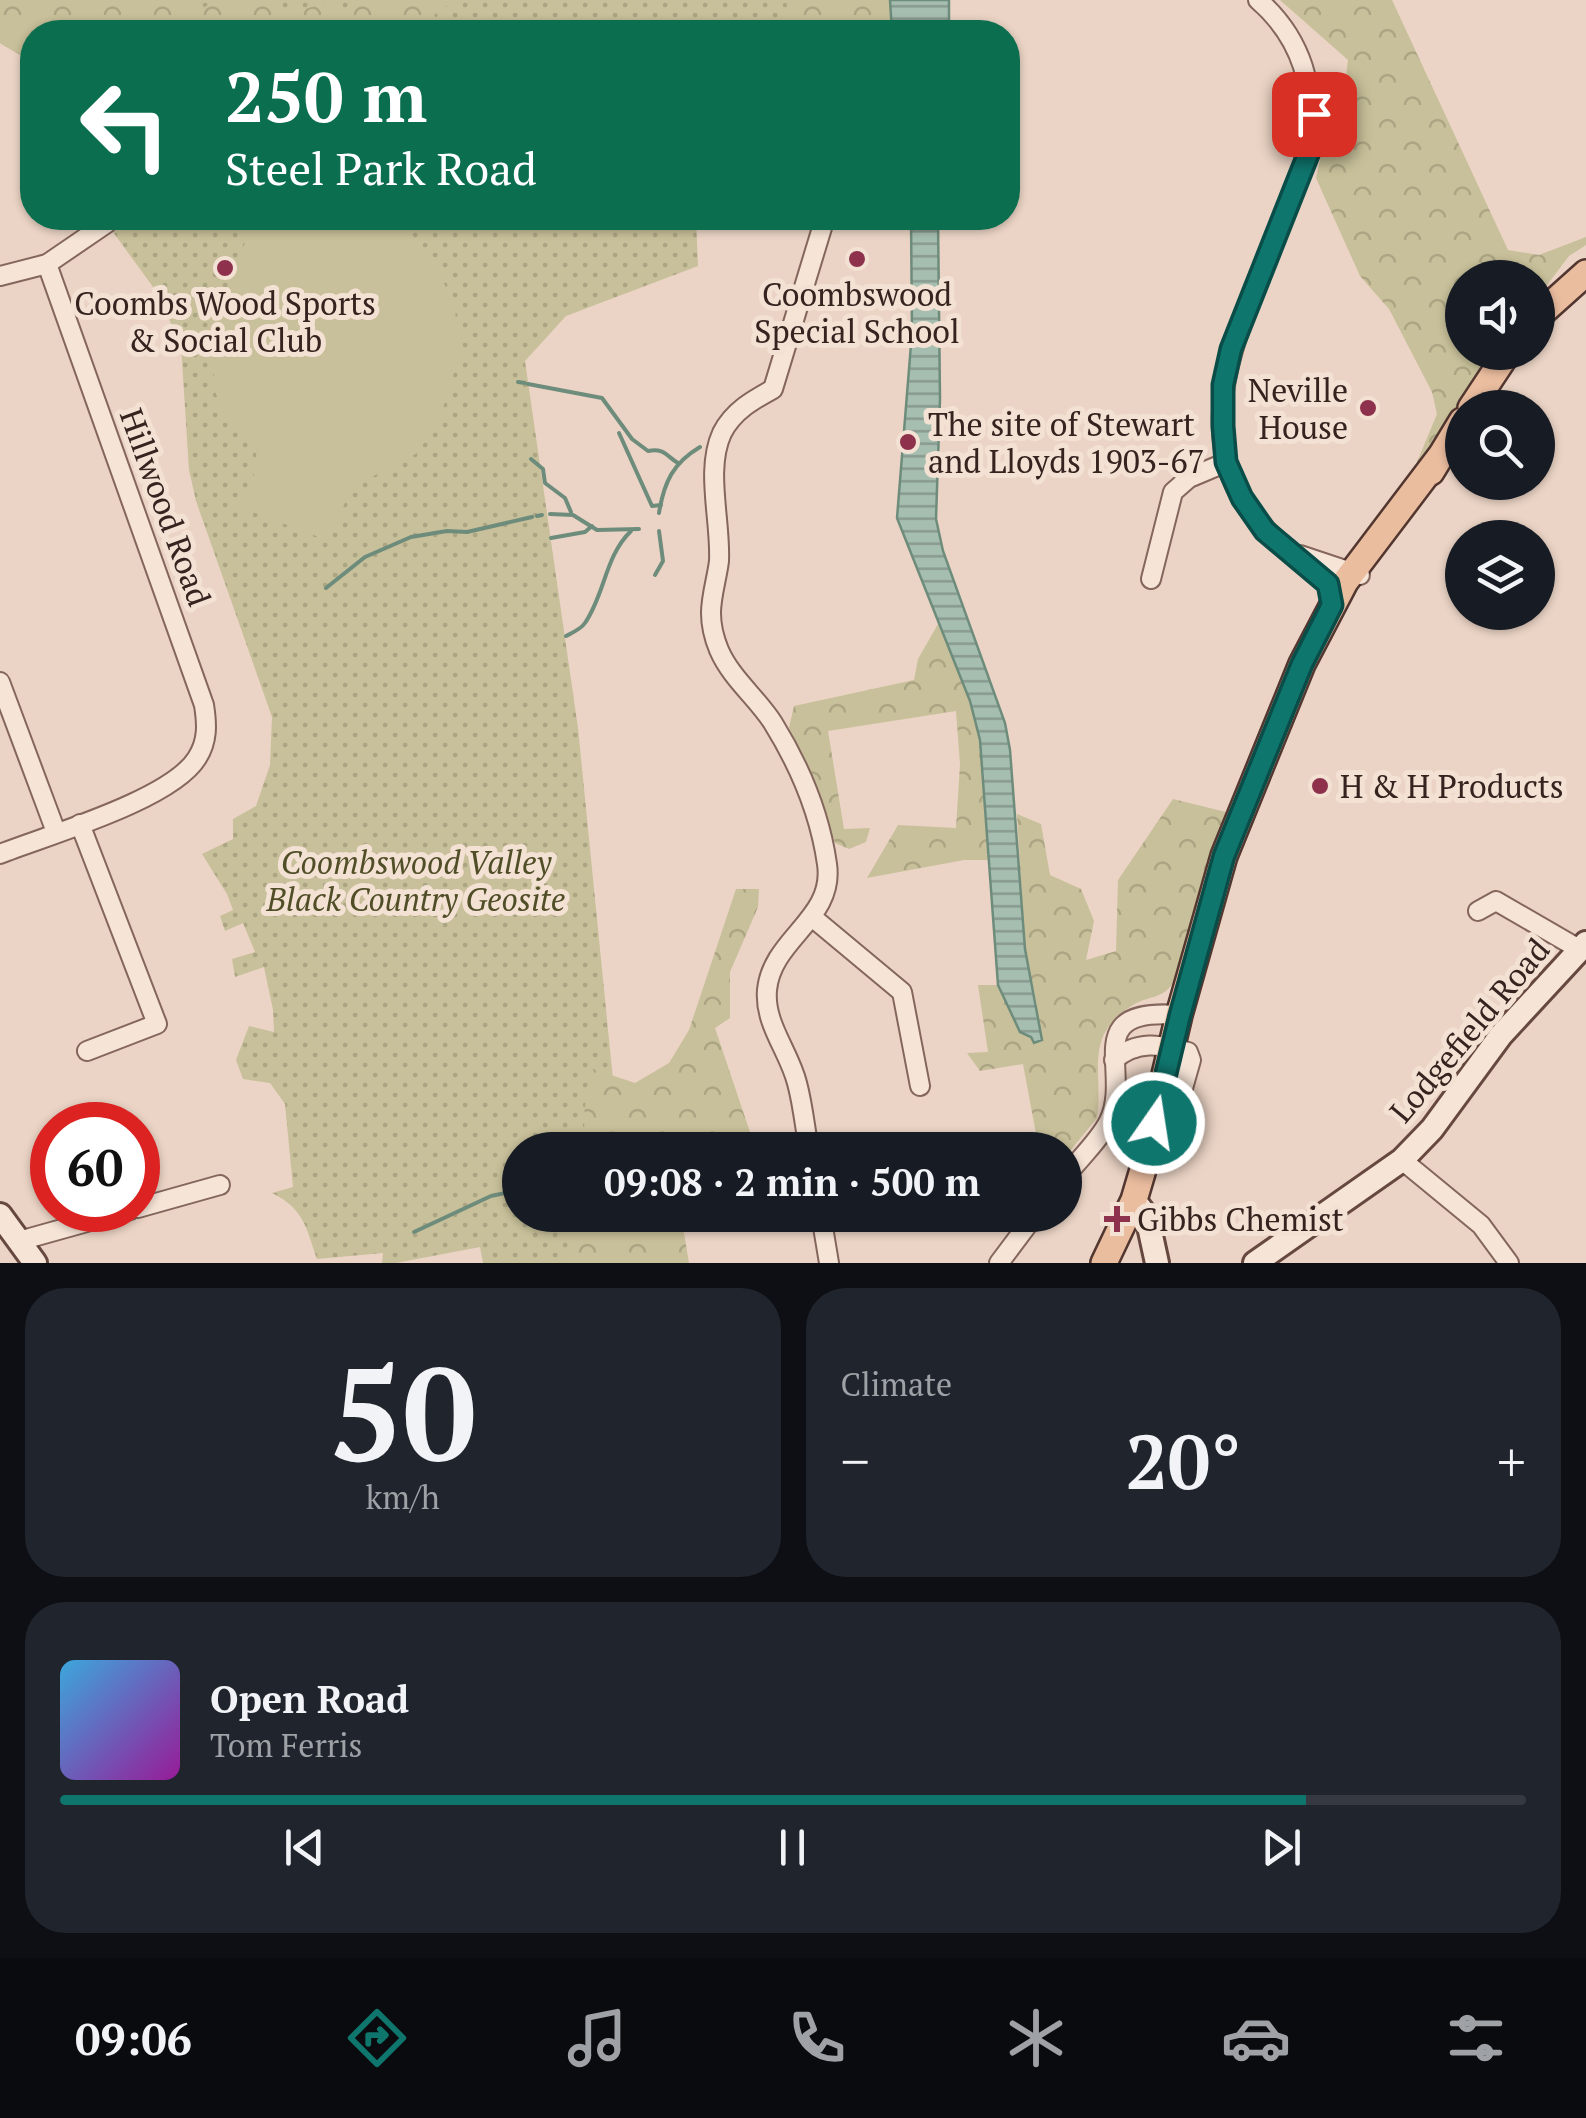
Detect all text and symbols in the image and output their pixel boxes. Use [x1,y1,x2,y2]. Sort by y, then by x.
text: 250 m [225,49,427,142]
icon: left [60,60,190,190]
pin [1272,72,1357,157]
icon: arrive [1287,87,1342,142]
text: Steel Park Road [225,138,537,198]
marker: Coombswood Special School [846,248,868,270]
marker: Coombs Wood Sports & Social Club [214,257,236,279]
map controls [1445,260,1555,630]
button: sound [1445,260,1555,370]
place label: Coombswood Special School [754,273,960,352]
place label: Coombs Wood Sports & Social Club [74,282,376,361]
place label: Neville House [1248,369,1348,448]
button: search [1445,390,1555,500]
marker: Neville House [1357,397,1379,419]
street label: Hillwood Road [111,402,221,612]
place label: The site of Stewart and Lloyds 1903-67 [928,403,1205,482]
marker: The site of Stewart and Lloyds 1903-67 [897,431,919,453]
button: layers [1445,520,1555,630]
place label: H & H Products [1340,765,1564,807]
marker: H & H Products [1309,775,1331,797]
park label: Coombswood Valley Black Country Geosite [266,841,565,920]
street label: Lodgefield Road [1380,929,1558,1131]
position arrow [1102,1071,1206,1175]
speed limit sign: 60 [30,1102,160,1232]
text: 09:08 · 2 min · 500 m [604,1157,980,1207]
place label: Gibbs Chemist [1137,1198,1344,1240]
marker: Gibbs Chemist [1106,1208,1128,1230]
text: 50 [329,1325,476,1497]
text: Climate [841,1363,952,1405]
text: 20° [1125,1411,1241,1510]
text: − [841,1424,870,1497]
text: + [1497,1424,1526,1497]
text: km/h [366,1476,440,1518]
text: Open Road [210,1674,409,1724]
text: Tom Ferris [210,1724,362,1766]
icon: previous [277,1820,332,1875]
icon: pause [765,1820,820,1875]
icon: next [1254,1820,1309,1875]
icon: directions [342,2003,412,2073]
icon: music [562,2003,632,2073]
icon: phone [782,2003,852,2073]
icon: climate [1001,2003,1071,2073]
icon: car [1221,2003,1291,2073]
icon: filters [1441,2003,1511,2073]
text: 09:06 [75,2008,192,2068]

